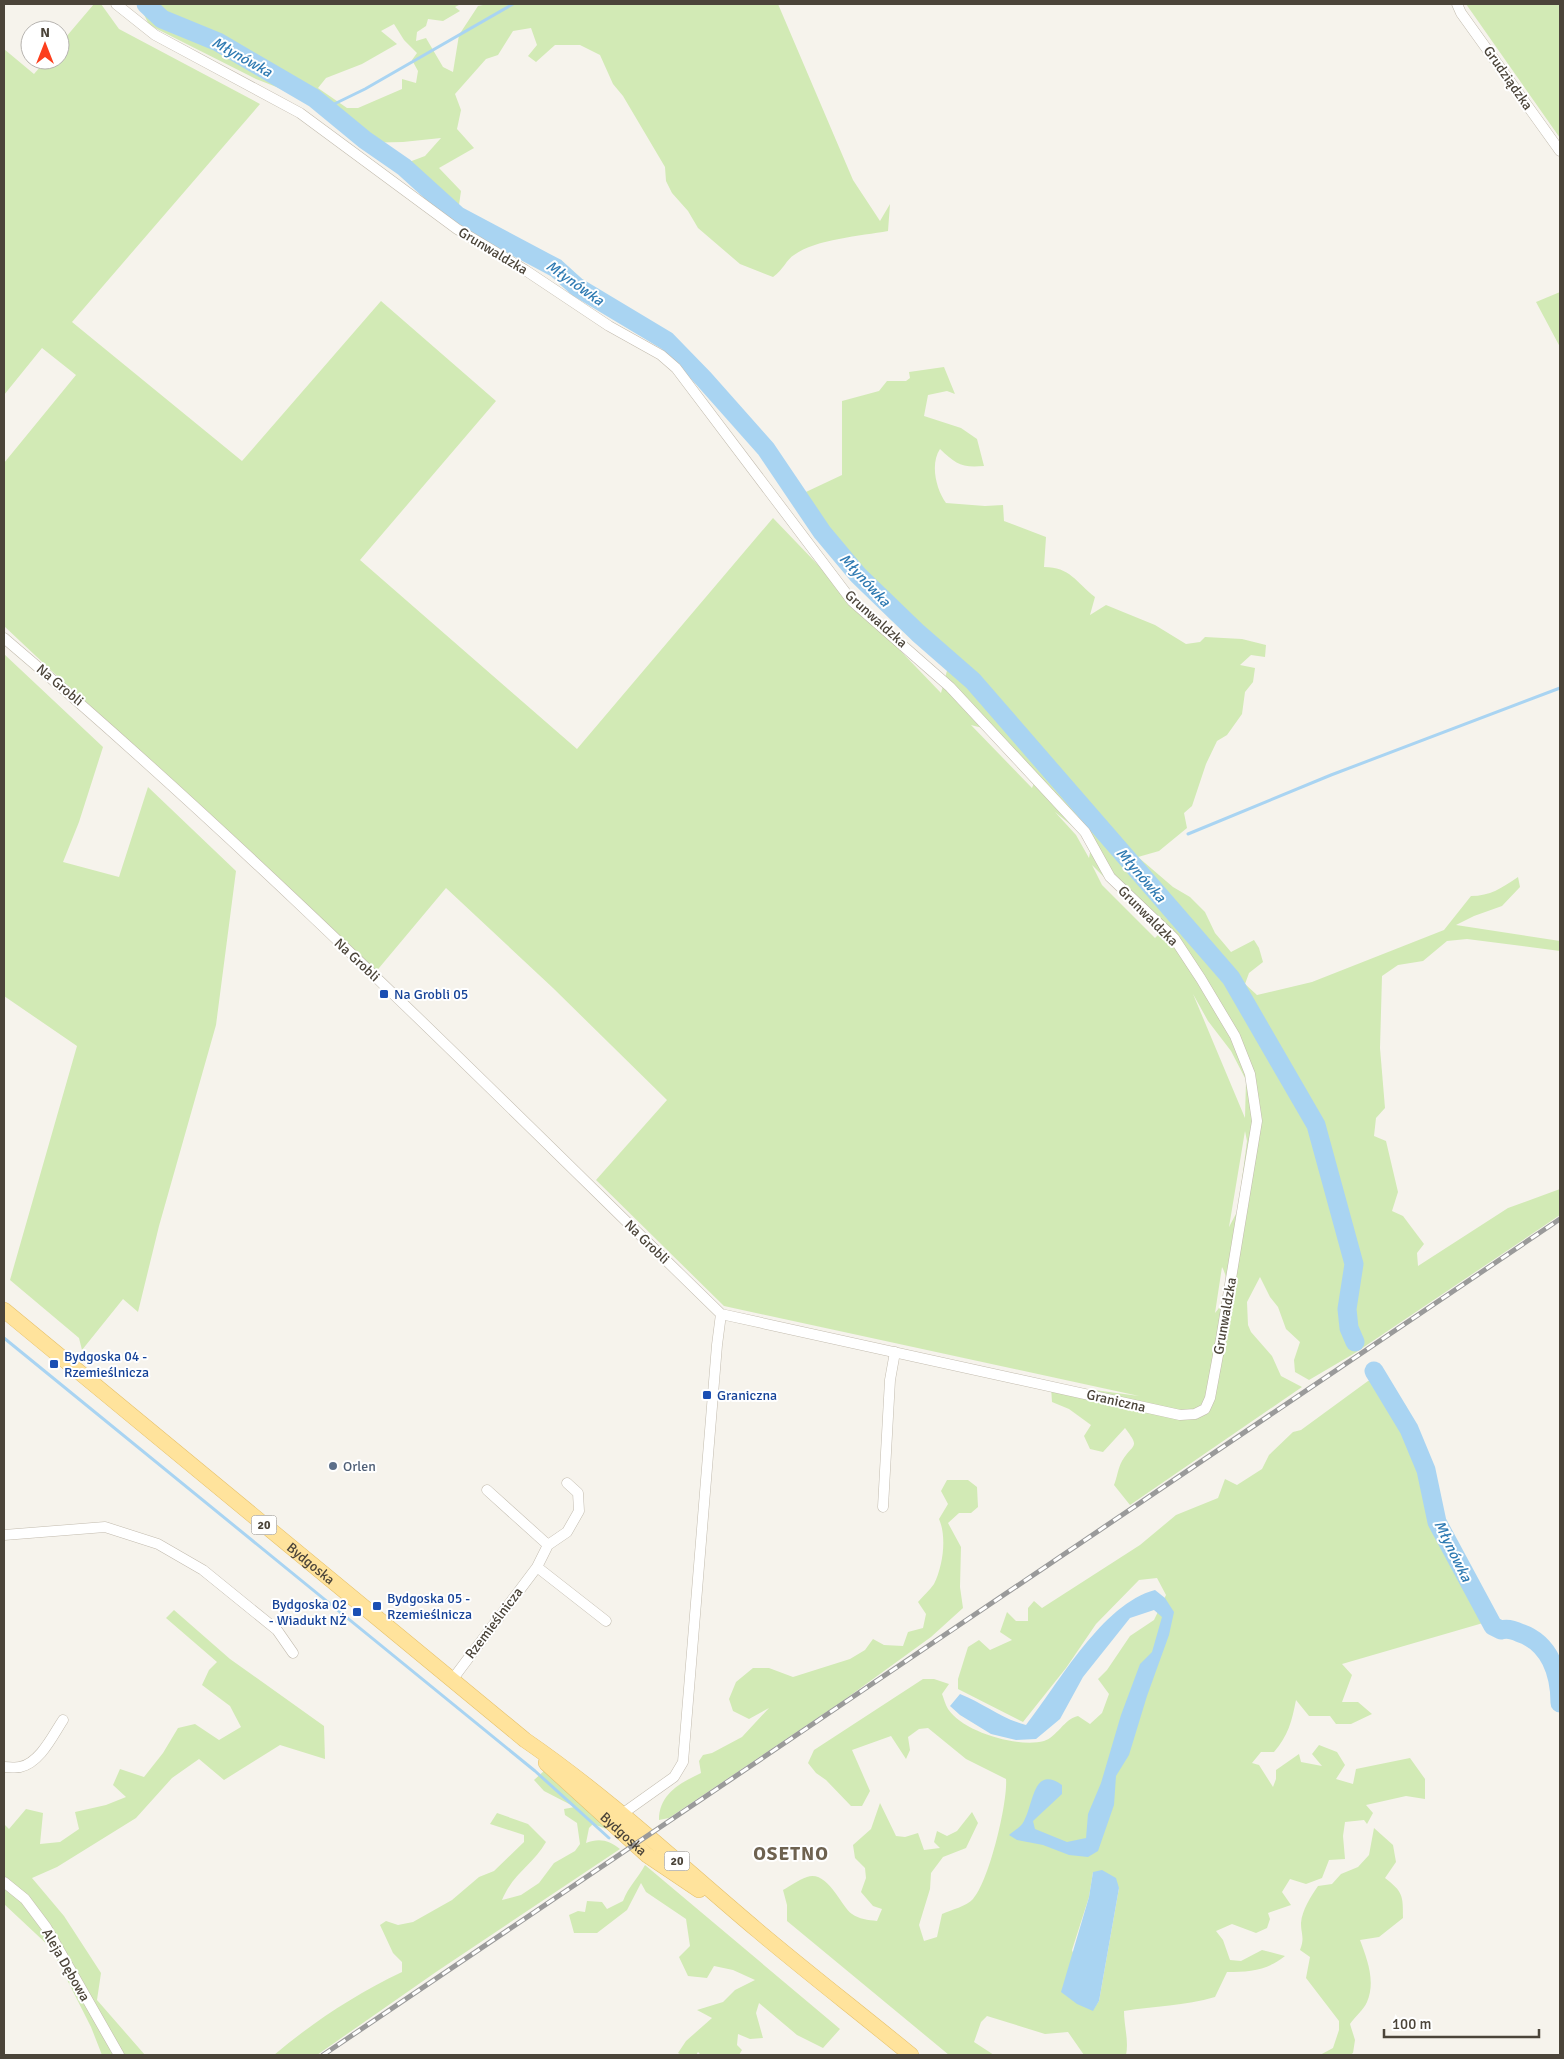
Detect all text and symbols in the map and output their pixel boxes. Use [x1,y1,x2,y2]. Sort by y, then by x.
north arrow [20,20,70,70]
text: N [40,24,50,41]
water label: Młynówka [209,33,276,81]
street label: Grudziądzka [1480,43,1536,113]
street label: Grunwaldzka [455,224,531,278]
water label: Młynówka [543,257,608,310]
water label: Młynówka [836,550,894,611]
street label: Grunwaldzka [841,587,911,651]
street label: Na Grobli [33,660,87,710]
water label: Młynówka [1112,844,1170,906]
street label: Grunwaldzka [1114,882,1182,950]
street label: Na Grobli [331,935,383,985]
place label: Na Grobli 05 [394,986,468,1003]
marker: Na Grobli 05 [378,988,390,1000]
street label: Na Grobli [621,1216,673,1268]
street label: Grunwaldzka [1210,1276,1240,1356]
place label: Bydgoska 04 - Rzemieślnicza [64,1348,149,1381]
marker: Bydgoska 04 - Rzemieślnicza [48,1358,60,1370]
street label: Graniczna [1085,1386,1147,1416]
place label: Graniczna [717,1387,777,1404]
marker: Graniczna [701,1389,713,1401]
place label: Orlen [343,1458,376,1475]
marker: Orlen [327,1460,339,1472]
road number: 20 [252,1516,276,1534]
water label: Młynówka [1430,1517,1476,1585]
street label: Bydgoska [284,1539,338,1588]
street label: Rzemieślnicza [462,1584,526,1662]
place label: Bydgoska 05 - Rzemieślnicza [387,1590,472,1623]
place label: Bydgoska 02 - Wiadukt NŻ [269,1596,347,1629]
marker: Bydgoska 05 - Rzemieślnicza [371,1600,383,1612]
marker: Bydgoska 02 - Wiadukt NŻ [351,1606,363,1618]
street label: Bydgoska [597,1808,650,1859]
district label: OSETNO [753,1842,829,1866]
road number: 20 [664,1852,690,1870]
street label: Aleja Dębowa [38,1926,94,2004]
scale bar [1384,2006,1539,2038]
text: 100 m [1392,2015,1432,2033]

